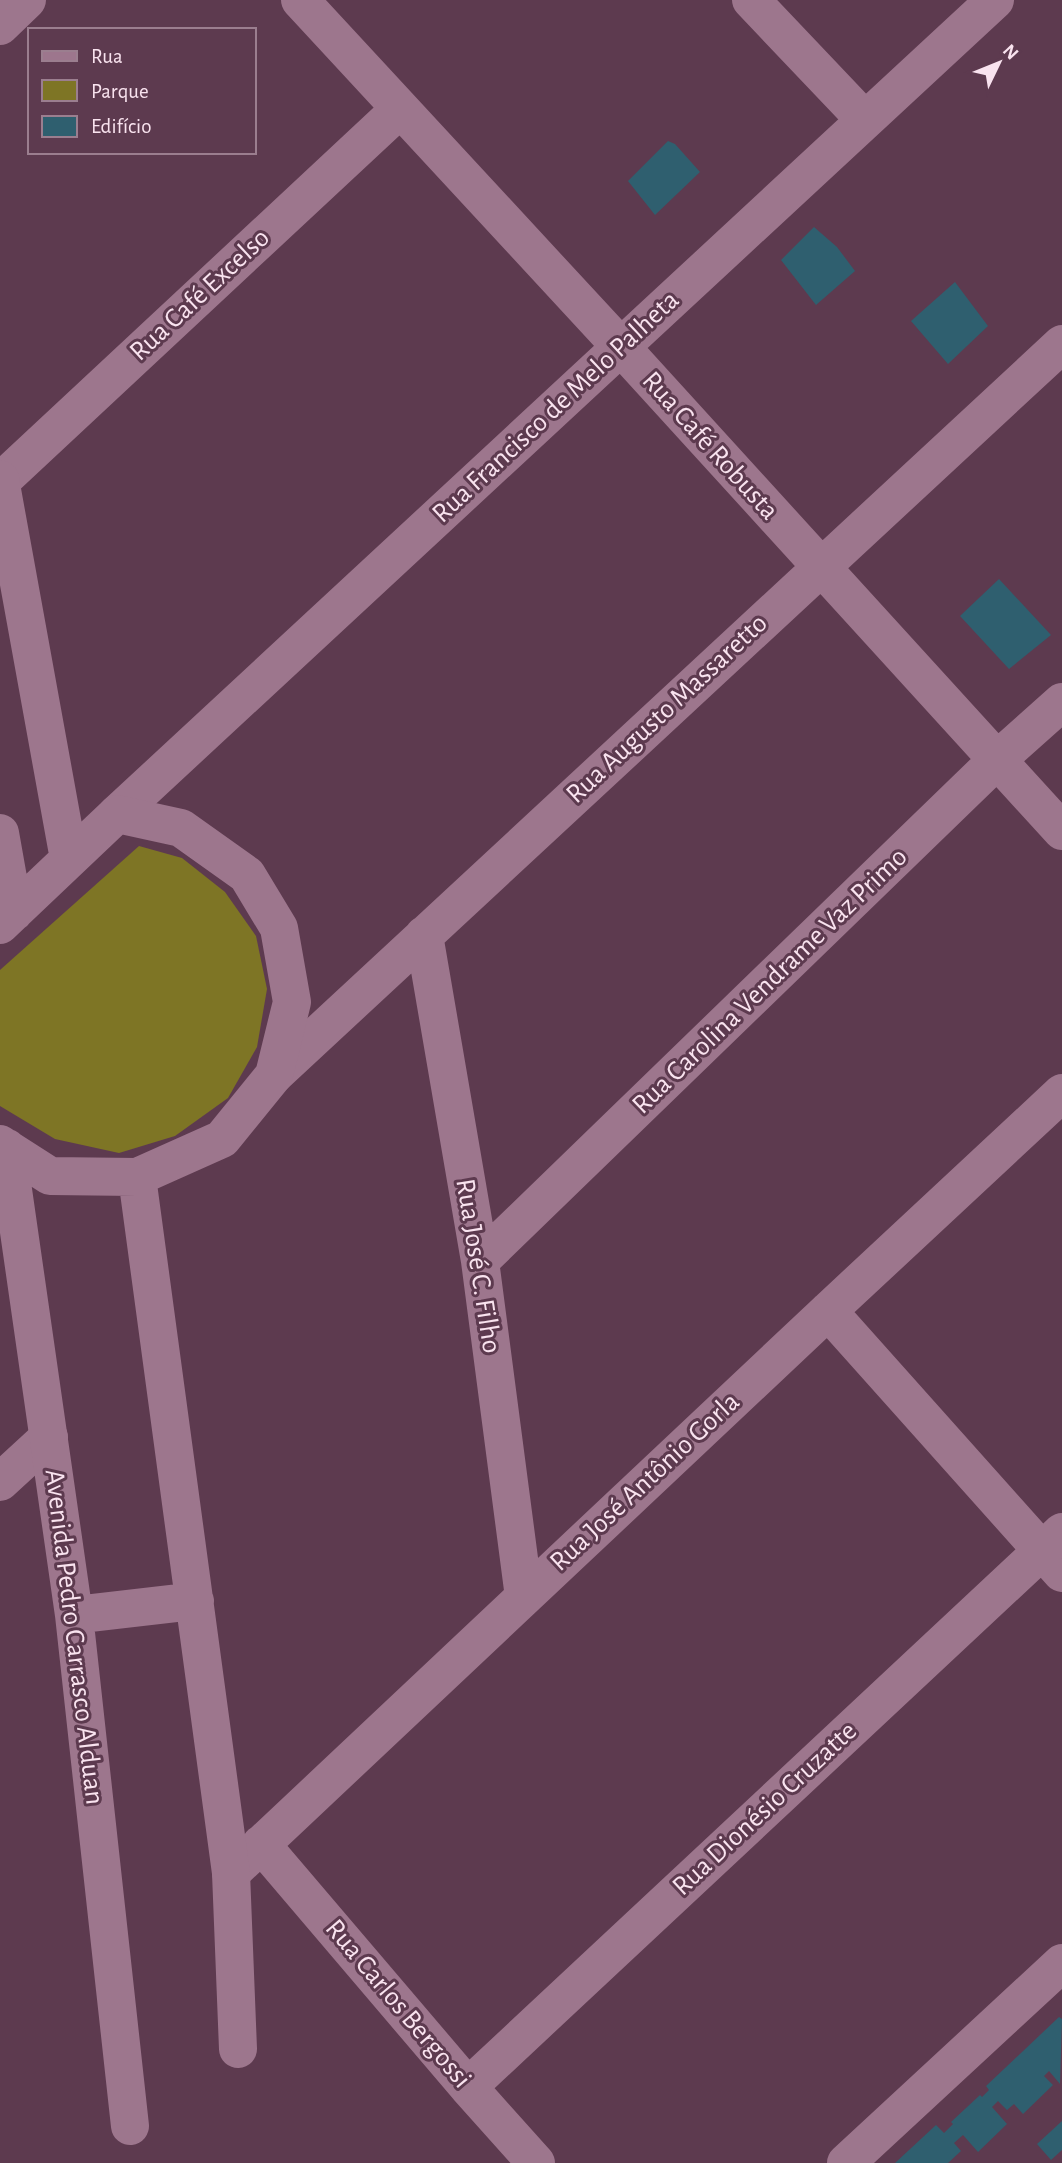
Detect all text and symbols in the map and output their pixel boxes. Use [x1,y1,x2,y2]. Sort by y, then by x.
legend [28,28,256,154]
north arrow [964,28,1034,98]
text: N [999,41,1022,64]
text: Rua [91,46,123,67]
text: Parque [91,81,149,102]
text: Edifício [91,116,151,137]
street label: Rua Café Excelso [125,224,275,366]
street label: Rua Francisco de Melo Palheta [427,286,685,528]
street label: Rua Café Robusta [636,367,784,526]
street label: Rua Augusto Massaretto [561,609,773,809]
street label: Rua Carolina Vendrame Vaz Primo [627,842,913,1120]
street label: Rua José C. Filho [450,1177,506,1355]
street label: Rua José Antônio Gorla [545,1387,745,1577]
street label: Avenida Pedro Carrasco Alduan [40,1468,108,1806]
street label: Rua Dionésio Cruzatte [668,1717,862,1901]
street label: Rua Carlos Bergossi [320,1914,476,2094]

